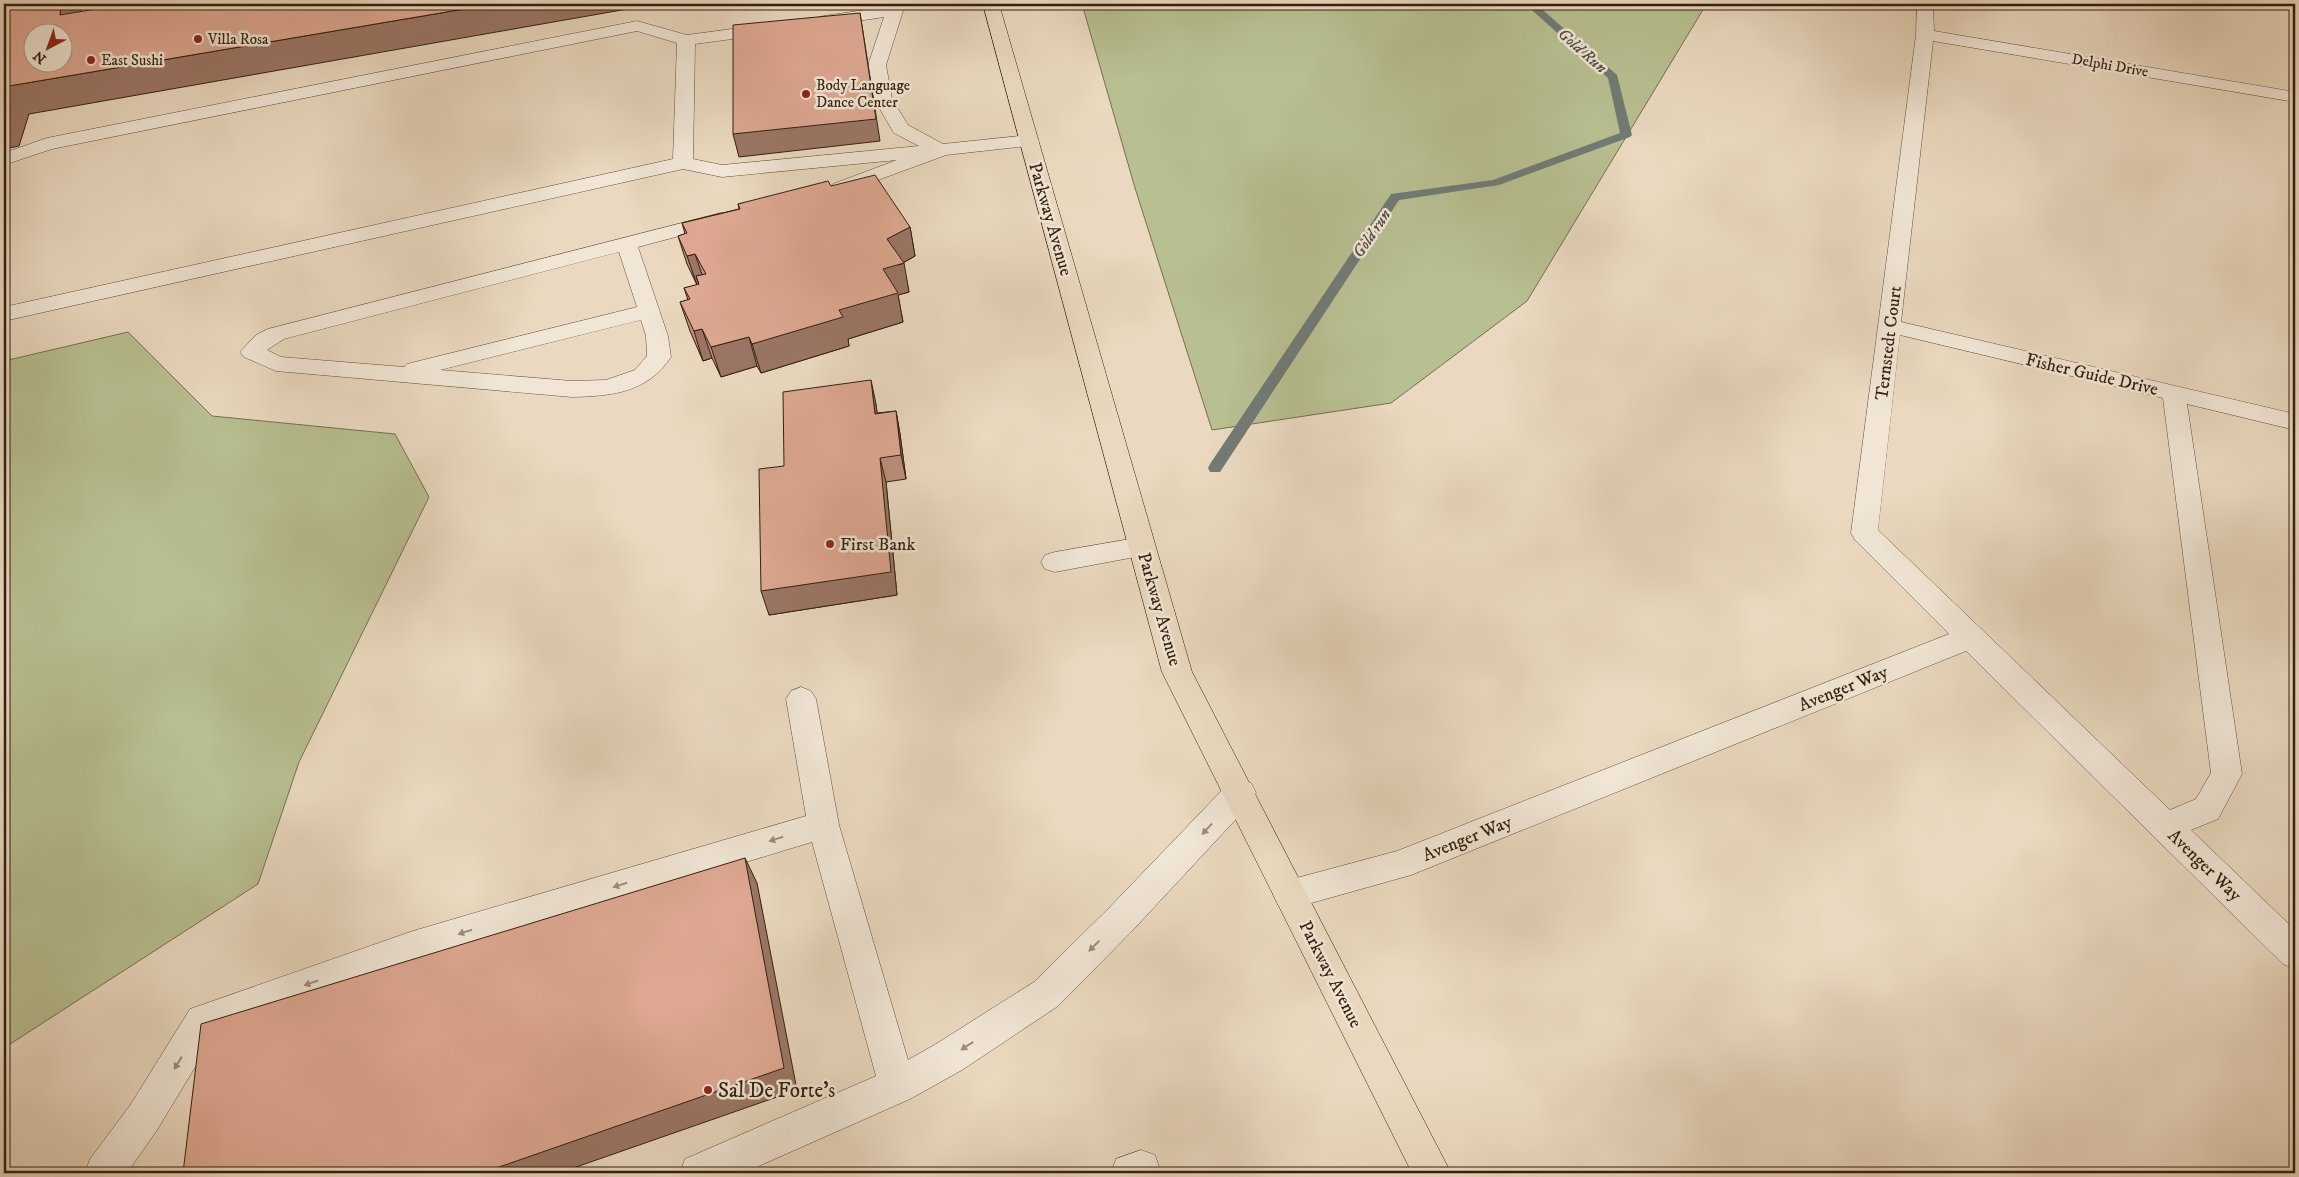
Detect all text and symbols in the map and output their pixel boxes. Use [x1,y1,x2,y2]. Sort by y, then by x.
north arrow [22,22,72,72]
water label: Gold Run [1554,24,1611,78]
place label: Villa Rosa [207,30,269,49]
marker: Villa Rosa [192,33,204,45]
text: N [30,46,50,68]
street label: Delphi Drive [2070,49,2150,82]
place label: East Sushi [101,51,163,70]
marker: East Sushi [85,54,97,66]
place label: Body Language Dance Center [816,76,910,112]
marker: Body Language Dance Center [800,88,812,100]
street label: Parkway Avenue [1023,160,1077,279]
water label: Gold run [1348,206,1395,262]
street label: Ternstedt Court [1871,284,1907,402]
street label: Fisher Guide Drive [2023,349,2160,401]
place label: First Bank [840,534,915,556]
marker: First Bank [824,538,836,550]
street label: Parkway Avenue [1132,550,1186,669]
street label: Avenger Way [1796,661,1892,717]
street label: Avenger Way [1420,811,1516,867]
one-way arrow [1201,822,1213,834]
street label: Avenger Way [2163,825,2246,907]
one-way arrow [769,835,784,843]
one-way arrow [613,882,628,890]
street label: Parkway Avenue [1294,917,1366,1032]
one-way arrow [457,928,472,936]
one-way arrow [1089,940,1101,952]
one-way arrow [303,980,318,987]
one-way arrow [960,1041,974,1050]
one-way arrow [173,1056,182,1069]
place label: Sal De Forte's [718,1078,835,1104]
marker: Sal De Forte's [702,1084,714,1096]

